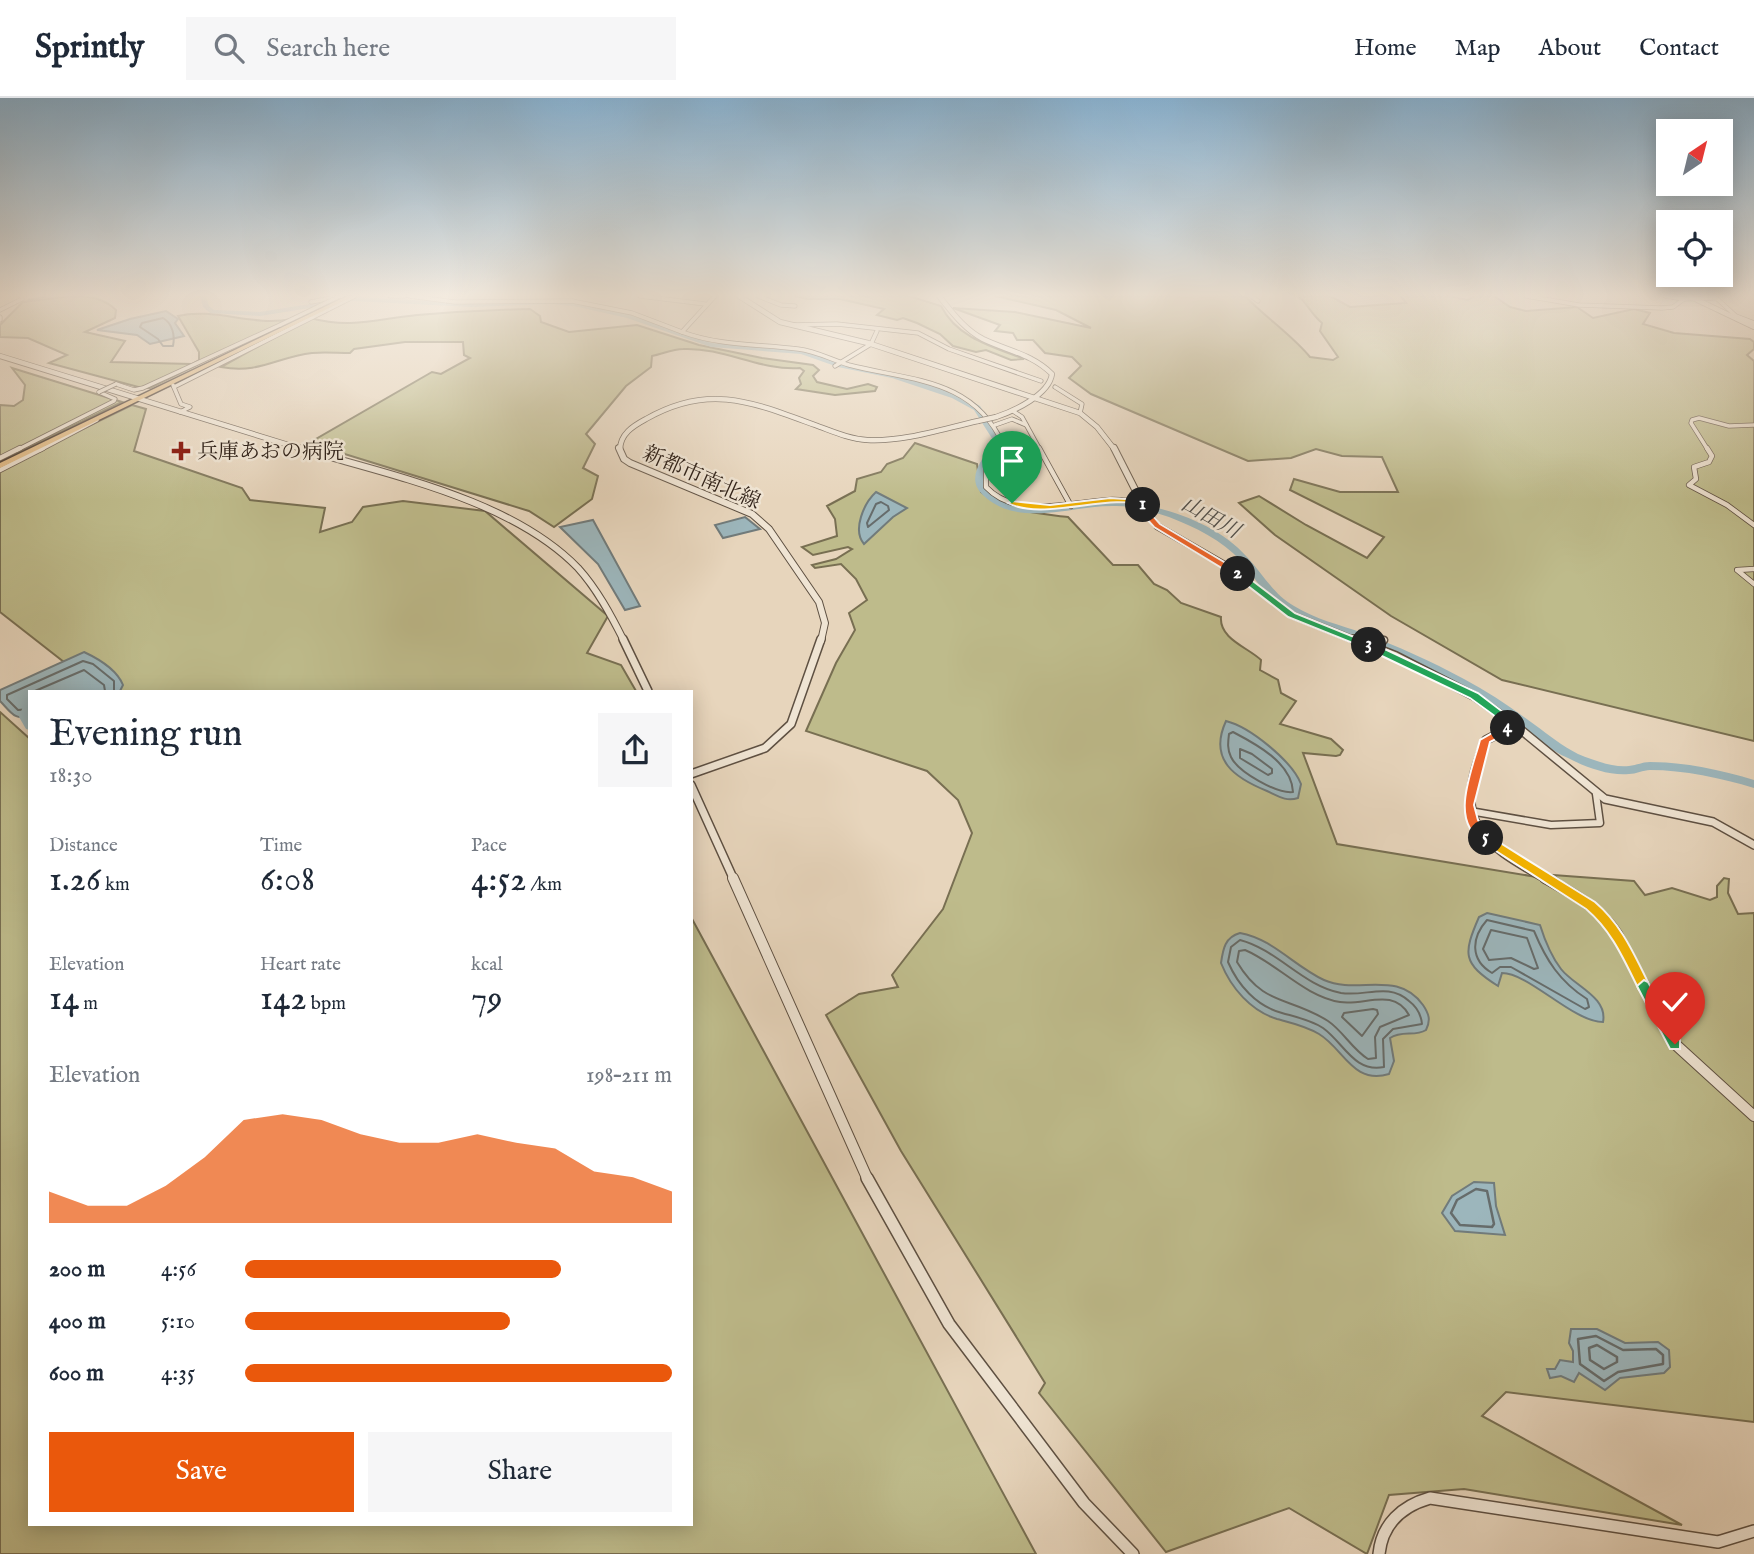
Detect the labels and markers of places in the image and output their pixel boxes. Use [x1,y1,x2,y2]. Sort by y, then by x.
pin [982,431,1042,503]
place label: 兵庫あおの病院 [197,439,344,466]
marker: 兵庫あおの病院 [171,441,191,461]
pin: 1 [1126,488,1160,522]
pin: 2 [1220,556,1256,592]
pin: 3 [1352,628,1386,662]
pin: 4 [1490,710,1526,746]
pin: 5 [1468,820,1504,856]
pin [1645,972,1705,1044]

